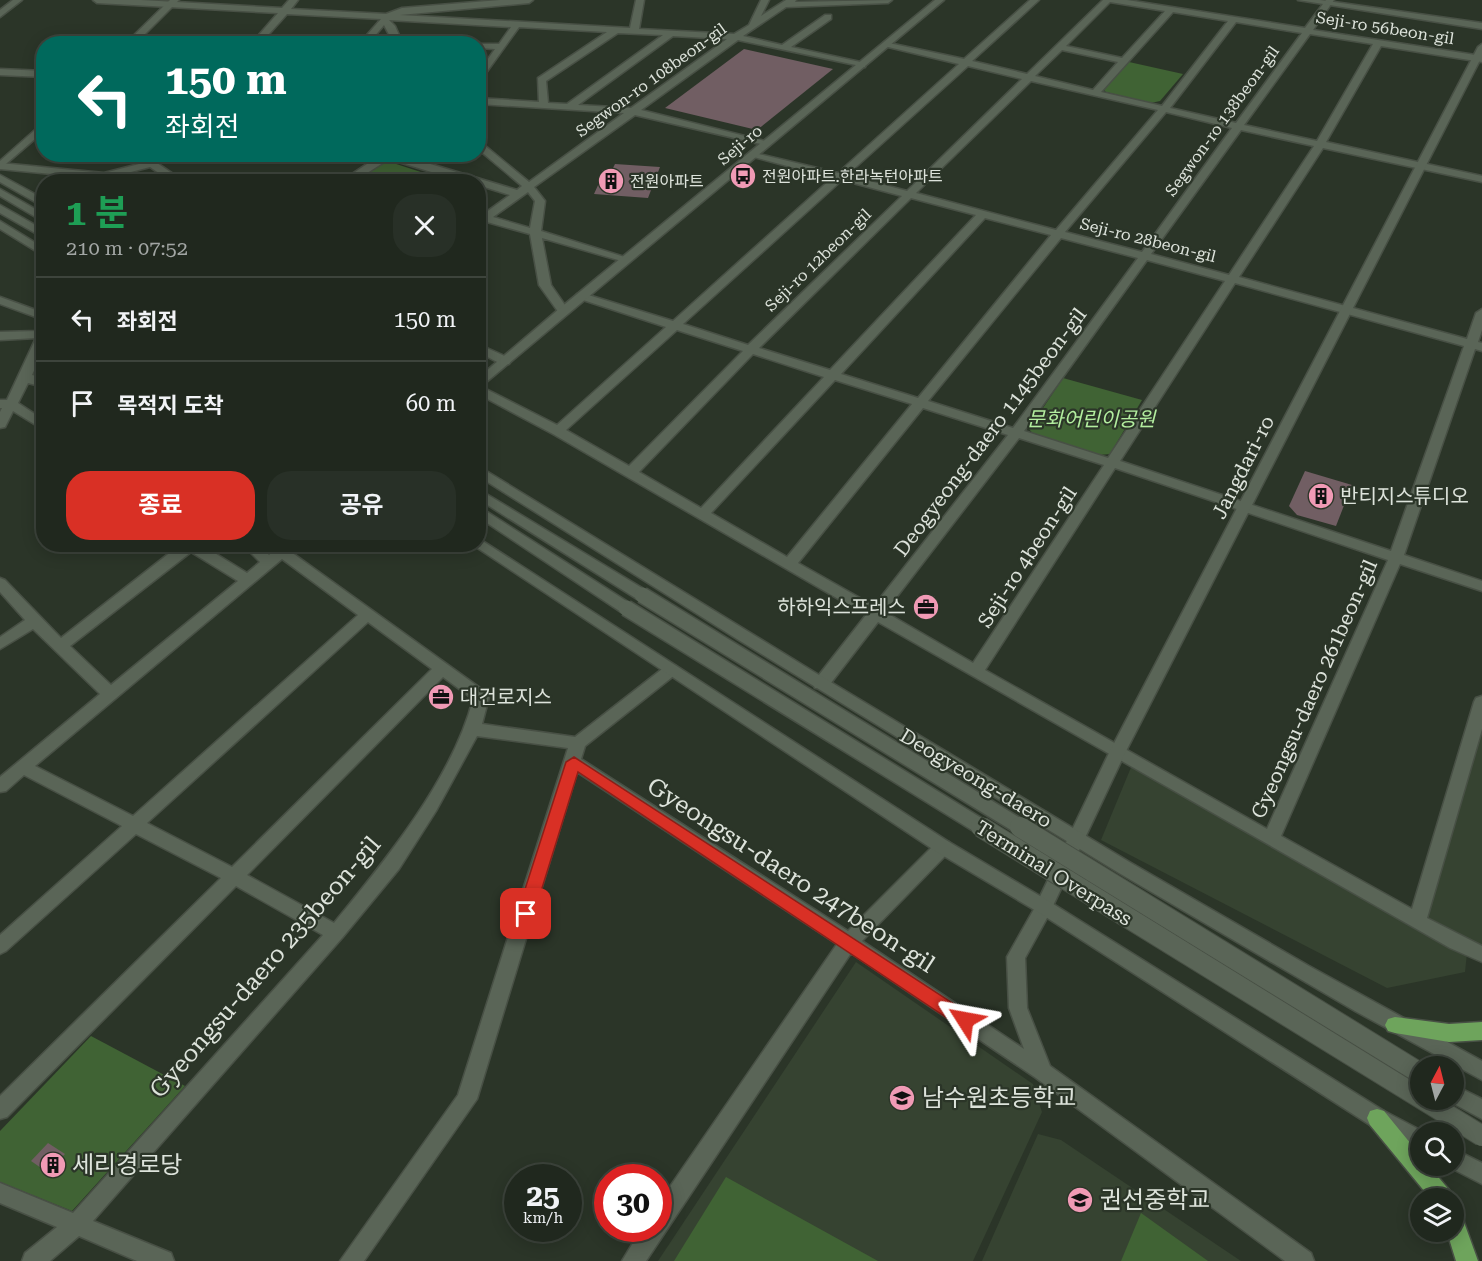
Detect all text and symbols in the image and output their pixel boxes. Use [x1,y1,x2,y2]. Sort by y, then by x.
street label: Seji-ro 56beon-gil [1315,8,1456,48]
street label: Segwon-ro 108beon-gil [572,19,730,141]
street label: Segwon-ro 138beon-gil [1161,42,1283,200]
text: 150 m [165,55,287,104]
icon: left [66,60,144,138]
text: 좌회전 [165,111,240,143]
street label: Seji-ro [714,121,766,169]
bus stop icon: 전원아파트.한라녹턴아파트 [728,161,758,191]
building icon: 전원아파트 [596,166,626,196]
place label: 전원아파트.한라녹턴아파트 [762,167,943,186]
place label: 전원아파트 [630,172,704,191]
text: 1 분 [66,192,128,234]
button: close [393,194,456,257]
street label: Seji-ro 12beon-gil [761,205,875,315]
street label: Seji-ro 28beon-gil [1078,214,1218,266]
text: 210 m · 07:52 [66,236,188,260]
icon: left [66,303,99,336]
street label: Deogyeong-daero 1145beon-gil [889,303,1091,561]
text: 150 m [393,307,456,332]
text: 좌회전 [117,309,178,334]
icon: arrive [66,387,99,420]
text: 60 m [406,391,456,416]
text: 목적지 도착 [117,393,224,418]
park label: 문화어린이공원 [1027,407,1157,431]
street label: Jangdari-ro [1207,411,1279,523]
button: 종료 [66,471,255,540]
button: 공유 [267,471,456,540]
building icon: 반티지스튜디오 [1306,481,1336,511]
street label: Seji-ro 4beon-gil [972,482,1082,632]
place label: 반티지스튜디오 [1340,484,1469,508]
street label: Gyeongsu-daero 261beon-gil [1246,556,1382,822]
office icon: 하하익스프레스 [911,592,941,622]
place label: 하하익스프레스 [777,595,906,619]
office icon: 대건로지스 [426,682,456,712]
place label: 대건로지스 [460,685,552,709]
street label: Deogyeong-daero [896,723,1056,833]
street label: Gyeongsu-daero 247beon-gil [642,771,940,979]
street label: Terminal Overpass [971,815,1137,931]
street label: Gyeongsu-daero 235beon-gil [144,831,386,1103]
pin [500,888,551,939]
icon: arrive [509,897,542,930]
position arrow [933,988,997,1052]
north arrow [1410,1056,1464,1110]
map controls [1410,1056,1464,1242]
school or university icon: 남수원초등학교 [887,1083,917,1113]
place label: 남수원초등학교 [922,1084,1077,1112]
button: search [1410,1122,1464,1176]
building icon: 세리경로당 [38,1150,68,1180]
place label: 세리경로당 [72,1151,182,1179]
speed limit sign: 30 [594,1164,672,1242]
text: 25 [526,1178,560,1213]
school or university icon: 권선중학교 [1065,1185,1095,1215]
place label: 권선중학교 [1100,1186,1210,1214]
button: layers [1410,1188,1464,1242]
text: km/h [523,1209,563,1227]

